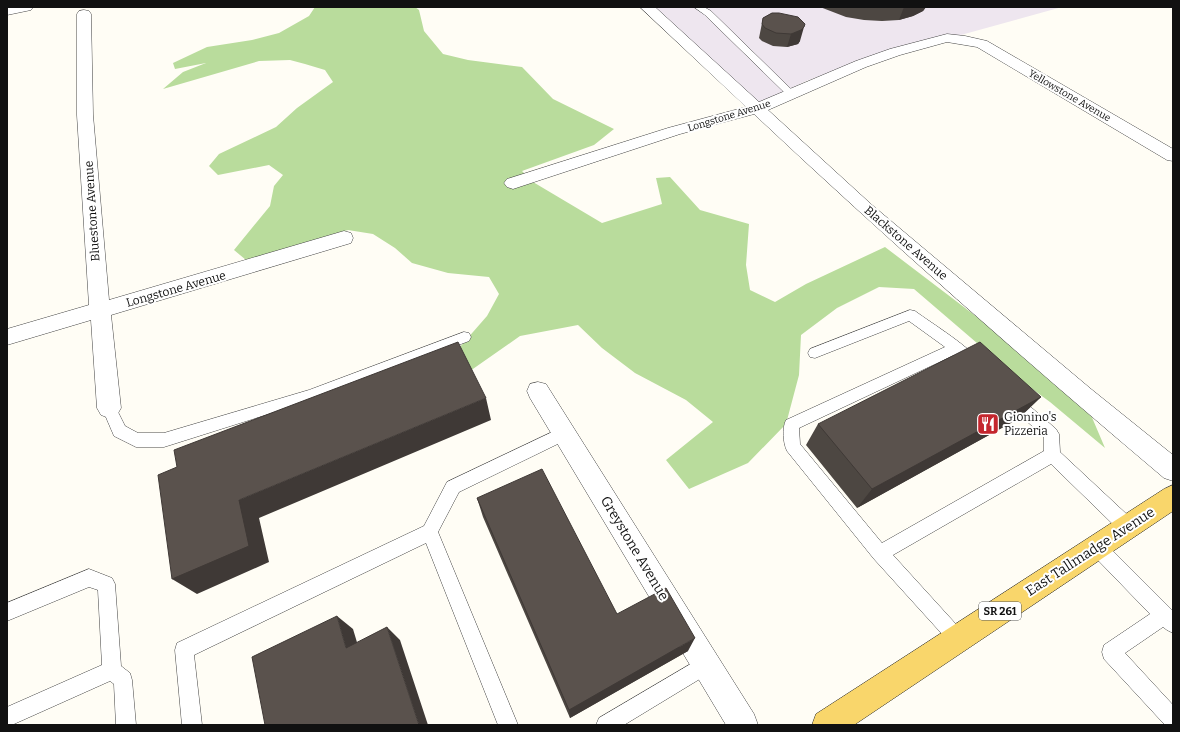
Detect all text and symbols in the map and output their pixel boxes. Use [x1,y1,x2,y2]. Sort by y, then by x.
street label: Yellowstone Avenue [1026,67,1113,124]
street label: Longstone Avenue [686,98,772,134]
street label: Bluestone Avenue [82,160,102,262]
street label: Blackstone Avenue [862,203,950,283]
street label: Longstone Avenue [124,268,228,310]
place label: Gionino's Pizzeria [1004,410,1057,438]
restaurant icon: Gionino's Pizzeria [975,411,1001,437]
street label: Greystone Avenue [597,493,672,604]
street label: East Tallmadge Avenue [1023,503,1158,600]
road number: SR 261 [979,602,1021,620]

